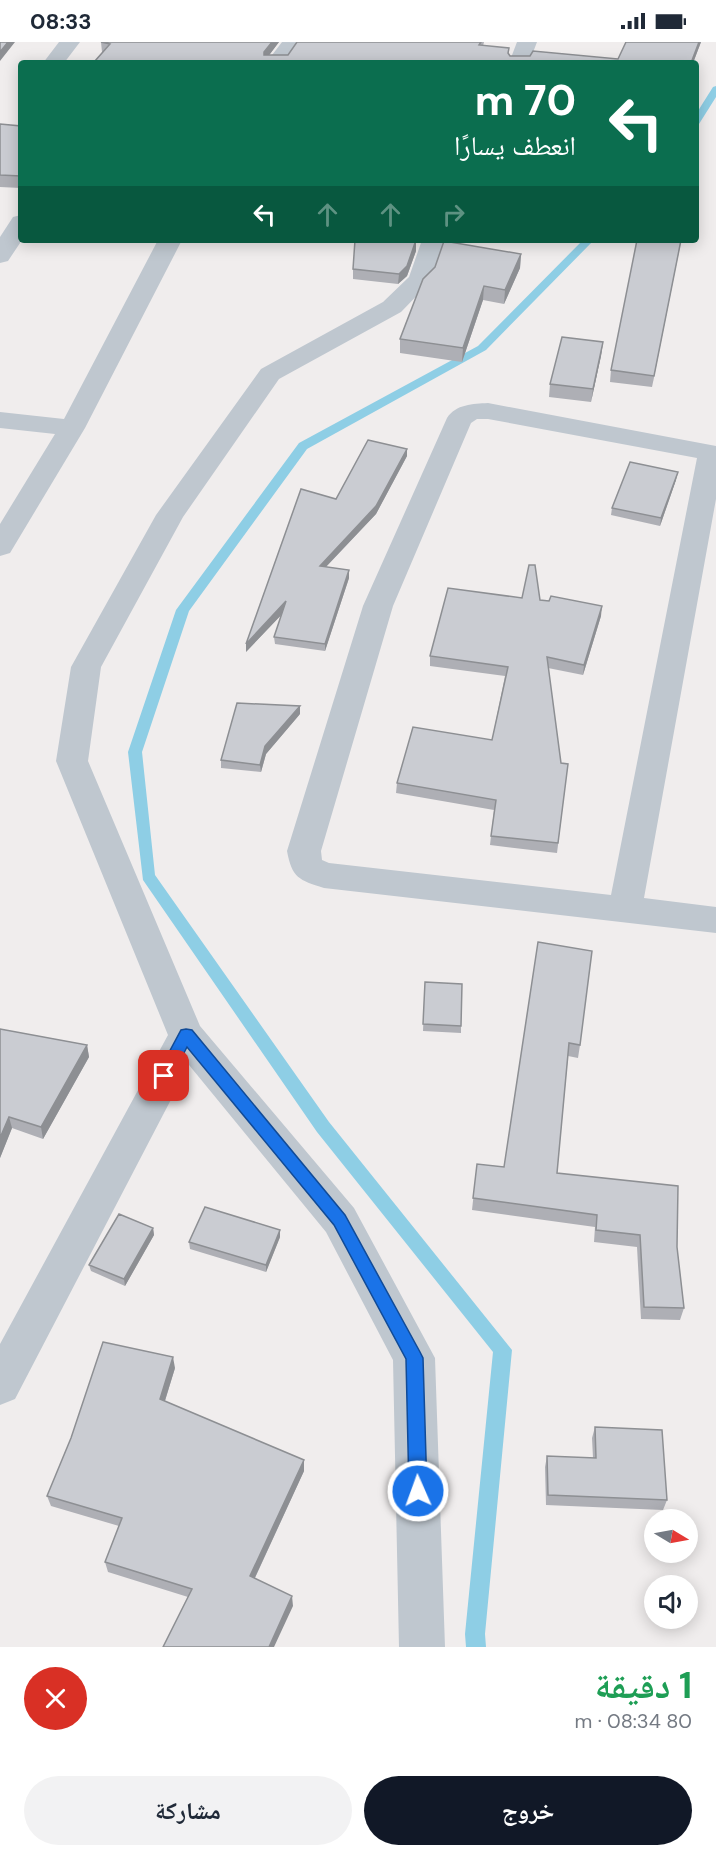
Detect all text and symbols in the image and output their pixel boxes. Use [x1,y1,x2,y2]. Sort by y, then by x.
text: 08:33 [30,7,92,36]
text: 70 m [475,73,576,128]
icon: left [597,84,675,162]
text: انعطف يسارًا [454,128,576,163]
icon: left [248,198,281,231]
icon: ahead [311,198,344,231]
icon: ahead [374,198,407,231]
icon: right [437,198,470,231]
pin [138,1050,189,1101]
icon: arrive [147,1059,180,1092]
position arrow [386,1459,450,1523]
north arrow [644,1509,698,1563]
map controls [644,1509,698,1629]
button: sound [644,1575,698,1629]
text: 1 دقيقة [595,1662,692,1709]
button: close [24,1667,87,1730]
text: 80 m · 08:34 [575,1708,692,1734]
button: مشاركة [24,1776,352,1845]
button: خروج [364,1776,692,1845]

